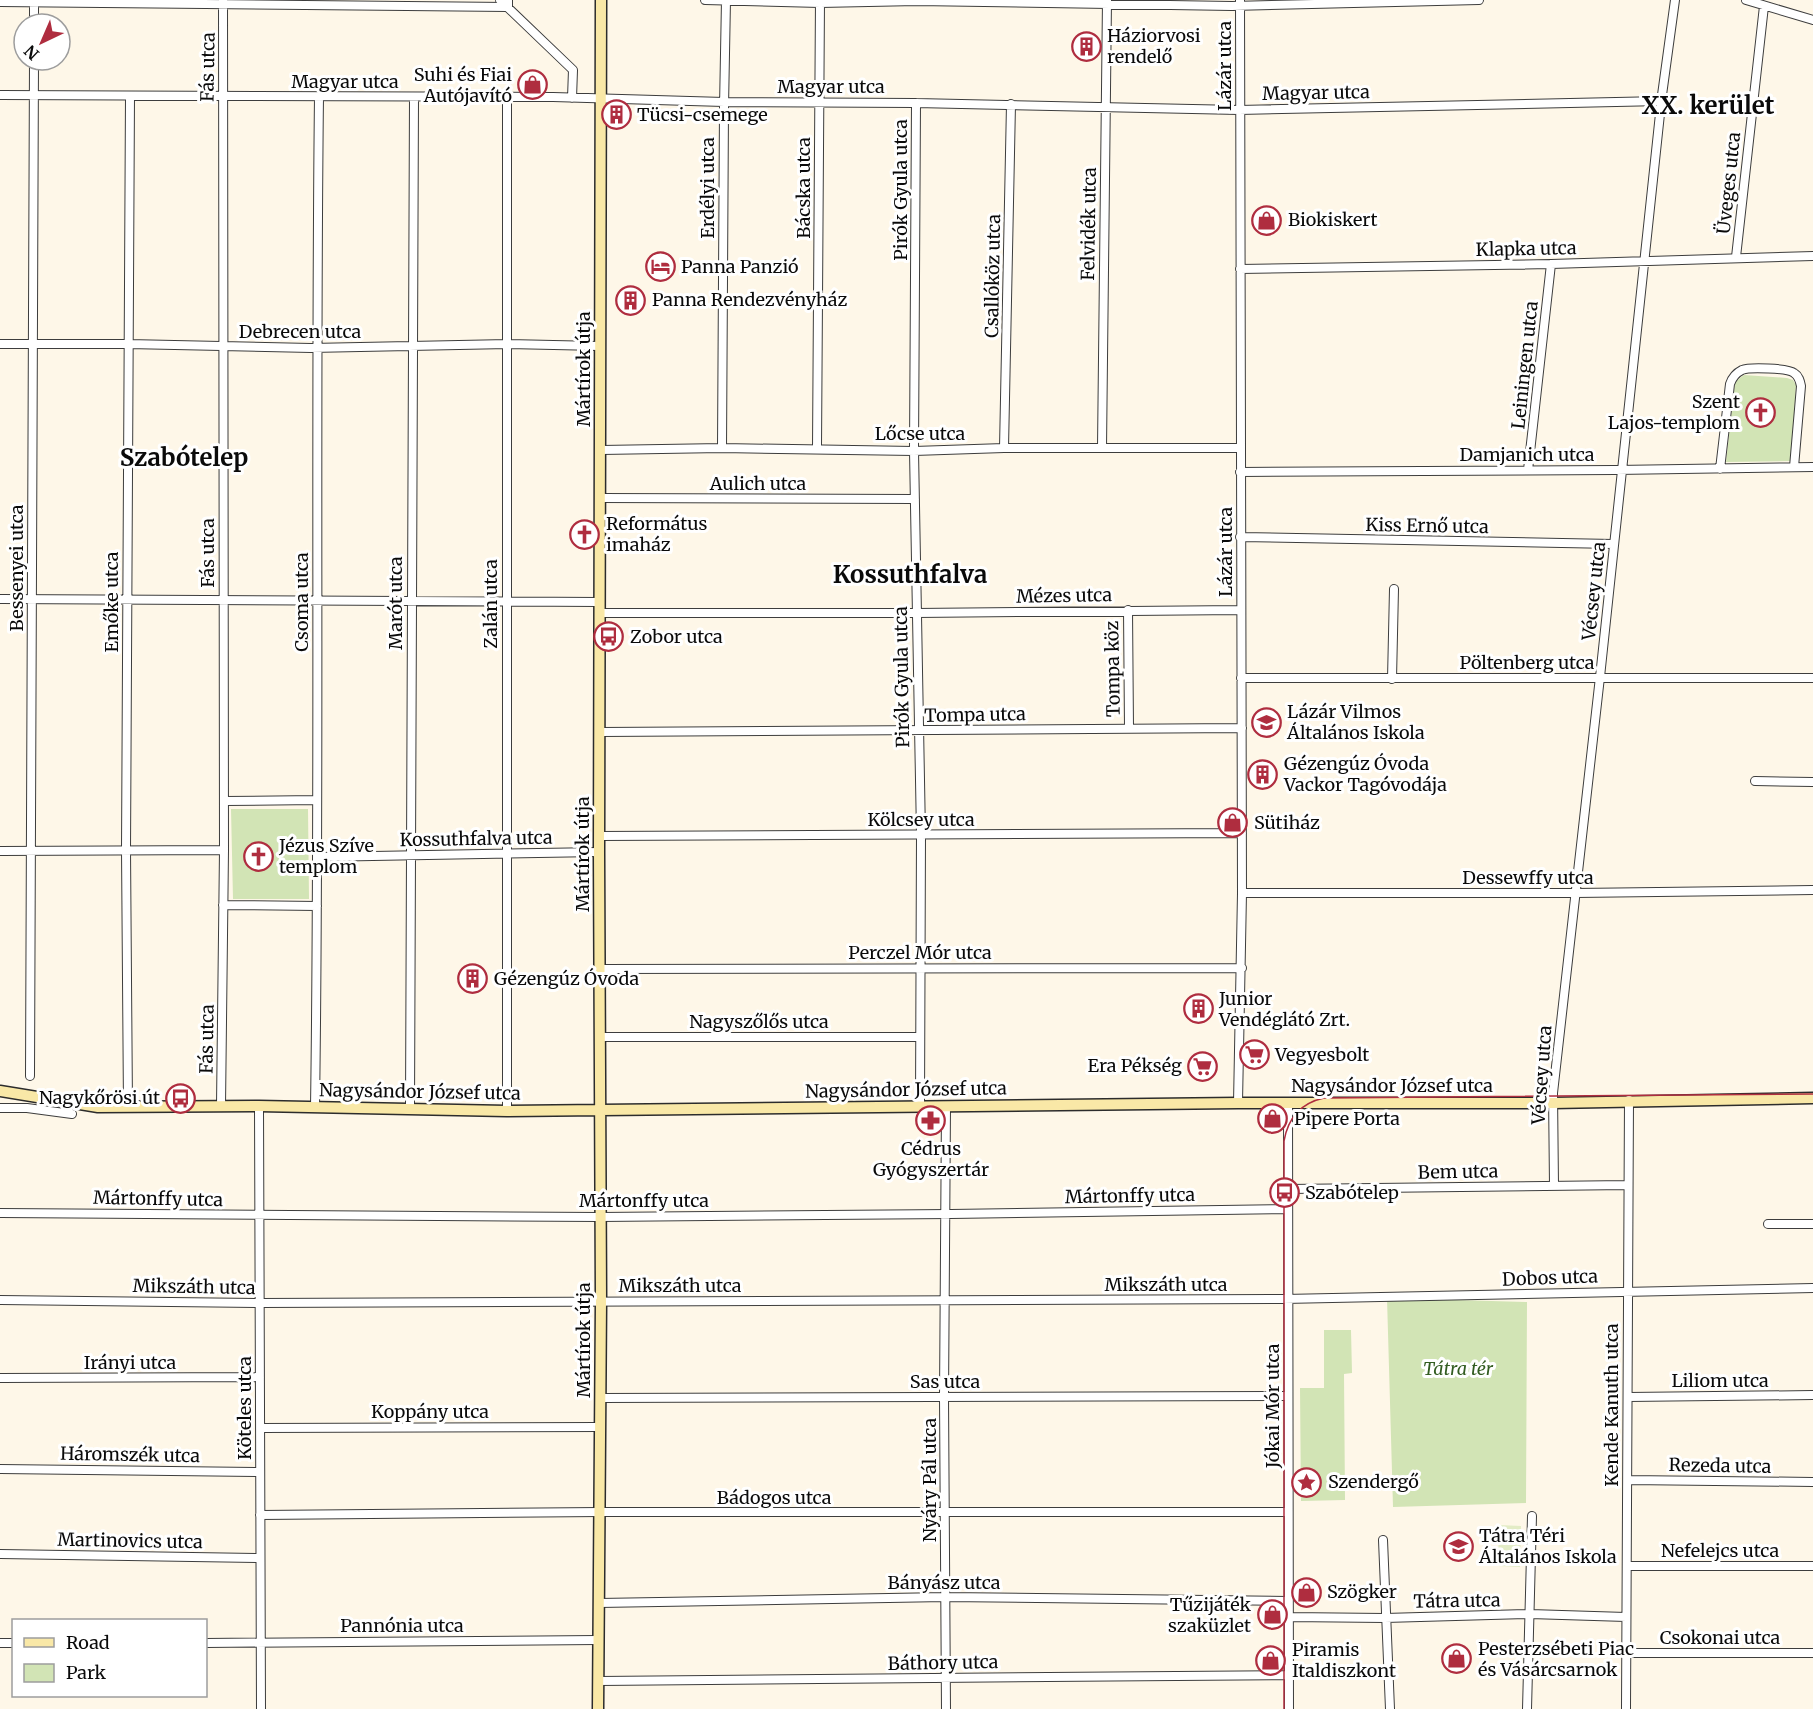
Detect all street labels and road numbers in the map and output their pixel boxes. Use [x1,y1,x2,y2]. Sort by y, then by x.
street label: Lázár utca [1213,21,1236,111]
street label: Fás utca [195,32,220,102]
street label: Magyar utca [291,70,399,93]
street label: Magyar utca [777,75,885,98]
street label: Magyar utca [1262,80,1370,105]
street label: Pirók Gyula utca [889,119,912,261]
street label: Üveges utca [1712,130,1745,235]
street label: Erdélyi utca [696,137,719,239]
street label: Bácska utca [792,137,815,239]
street label: Felvidék utca [1076,167,1101,281]
street label: Csallóköz utca [980,214,1005,338]
street label: Klapka utca [1475,236,1577,261]
street label: Leiningen utca [1506,299,1543,430]
street label: Mártírok útja [572,311,595,427]
street label: Debrecen utca [239,320,362,343]
street label: Lőcse utca [875,422,966,445]
street label: Damjanich utca [1460,443,1595,466]
street label: Aulich utca [709,472,807,495]
street label: Bessenyei utca [5,504,28,631]
street label: Lázár utca [1214,507,1237,597]
street label: Kiss Ernő utca [1365,513,1489,538]
street label: Fás utca [196,518,219,588]
street label: Vécsey utca [1577,540,1610,642]
street label: Emőke utca [100,551,123,652]
street label: Csoma utca [290,552,313,652]
street label: Marót utca [384,556,407,650]
street label: Zalán utca [479,559,502,649]
street label: Mézes utca [1016,583,1113,608]
street label: Pirók Gyula utca [889,606,914,748]
street label: Tompa köz [1100,621,1125,717]
street label: Pöltenberg utca [1460,651,1595,674]
street label: Tompa utca [924,702,1026,727]
street label: Mártírok útja [571,796,594,912]
street label: Kölcsey utca [867,808,975,831]
street label: Kossuthfalva utca [399,826,553,851]
street label: Dessewffy utca [1462,866,1594,889]
street label: Perczel Mór utca [848,941,992,964]
street label: Fás utca [194,1004,219,1074]
street label: Nagyszőlős utca [689,1010,829,1033]
street label: Vécsey utca [1526,1024,1556,1126]
street label: Nagysándor József utca [1291,1074,1493,1097]
street label: Nagysándor József utca [805,1076,1007,1103]
street label: Nagysándor József utca [319,1078,521,1105]
street label: Bem utca [1418,1159,1499,1184]
street label: Mártonffy utca [1065,1183,1196,1208]
street label: Mártonffy utca [93,1186,224,1211]
street label: Mártonffy utca [579,1189,709,1212]
street label: Dobos utca [1502,1264,1599,1291]
street label: Mikszáth utca [1105,1273,1228,1296]
street label: Mikszáth utca [132,1274,256,1299]
street label: Mikszáth utca [619,1274,742,1297]
street label: Mártírok útja [572,1282,595,1398]
street label: Kende Kanuth utca [1600,1323,1623,1487]
street label: Jókai Mór utca [1261,1343,1284,1469]
street label: Irányi utca [84,1351,177,1374]
street label: Köteles utca [233,1356,256,1460]
street label: Liliom utca [1671,1369,1769,1392]
street label: Sas utca [910,1370,980,1393]
street label: Koppány utca [371,1400,489,1423]
street label: Nyáry Pál utca [918,1418,941,1542]
street label: Háromszék utca [60,1442,201,1467]
street label: Rezeda utca [1668,1453,1772,1478]
street label: Bádogos utca [717,1486,832,1509]
street label: Martinovics utca [57,1528,203,1553]
street label: Nefelejcs utca [1661,1539,1779,1562]
street label: Bányász utca [888,1571,1001,1594]
street label: Tátra utca [1413,1588,1501,1613]
street label: Pannónia utca [340,1614,464,1637]
street label: Csokonai utca [1660,1626,1781,1649]
street label: Báthory utca [887,1650,999,1675]

